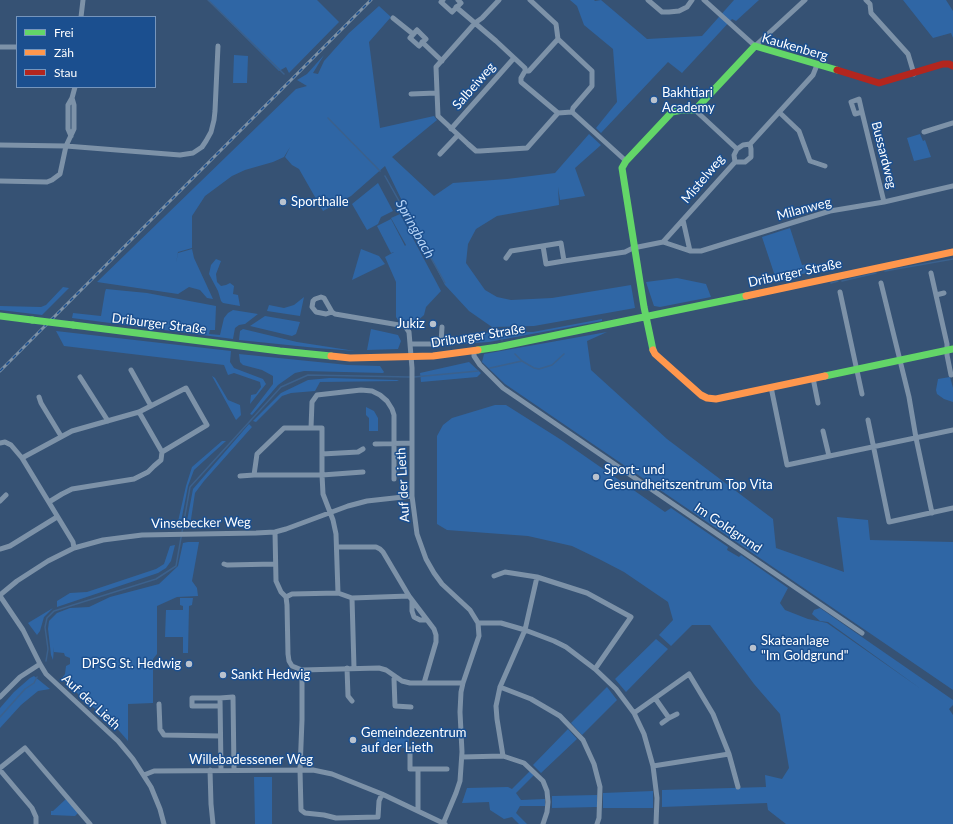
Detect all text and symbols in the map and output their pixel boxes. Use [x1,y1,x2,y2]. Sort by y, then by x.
legend [16,16,156,88]
text: Frei [54,25,74,40]
street label: Kaukenberg [760,30,830,64]
text: Zäh [54,45,74,60]
street label: Salbeiweg [449,59,499,113]
text: Stau [54,65,77,80]
place label: Bakhtiari Academy [662,85,715,116]
marker: Bakhtiari Academy [649,95,659,105]
street label: Bussardweg [868,120,900,190]
street label: Mistelweg [678,151,728,207]
place label: Sporthalle [291,194,349,210]
street label: Milanweg [775,194,833,224]
marker: Sporthalle [278,197,288,207]
water label: Springbach [392,197,438,261]
street label: Driburger Straße [747,255,843,291]
street label: Driburger Straße [111,310,207,338]
place label: Jukiz [397,316,425,332]
marker: Jukiz [428,319,438,329]
street label: Driburger Straße [430,321,526,351]
street label: Auf der Lieth [393,447,413,523]
place label: Sport- und Gesundheitszentrum Top Vita [604,462,773,493]
marker: Sport- und Gesundheitszentrum Top Vita [591,472,601,482]
street label: Im Goldgrund [691,500,765,556]
street label: Vinsebecker Weg [151,514,251,532]
place label: Skateanlage "Im Goldgrund" [761,633,849,664]
marker: Skateanlage "Im Goldgrund" [748,643,758,653]
place label: DPSG St. Hedwig [82,656,181,672]
marker: DPSG St. Hedwig [184,659,194,669]
place label: Sankt Hedwig [231,667,310,683]
marker: Sankt Hedwig [218,670,228,680]
street label: Auf der Lieth [58,671,124,733]
place label: Gemeindezentrum auf der Lieth [361,725,466,756]
marker: Gemeindezentrum auf der Lieth [348,735,358,745]
street label: Willebadessener Weg [189,752,313,768]

